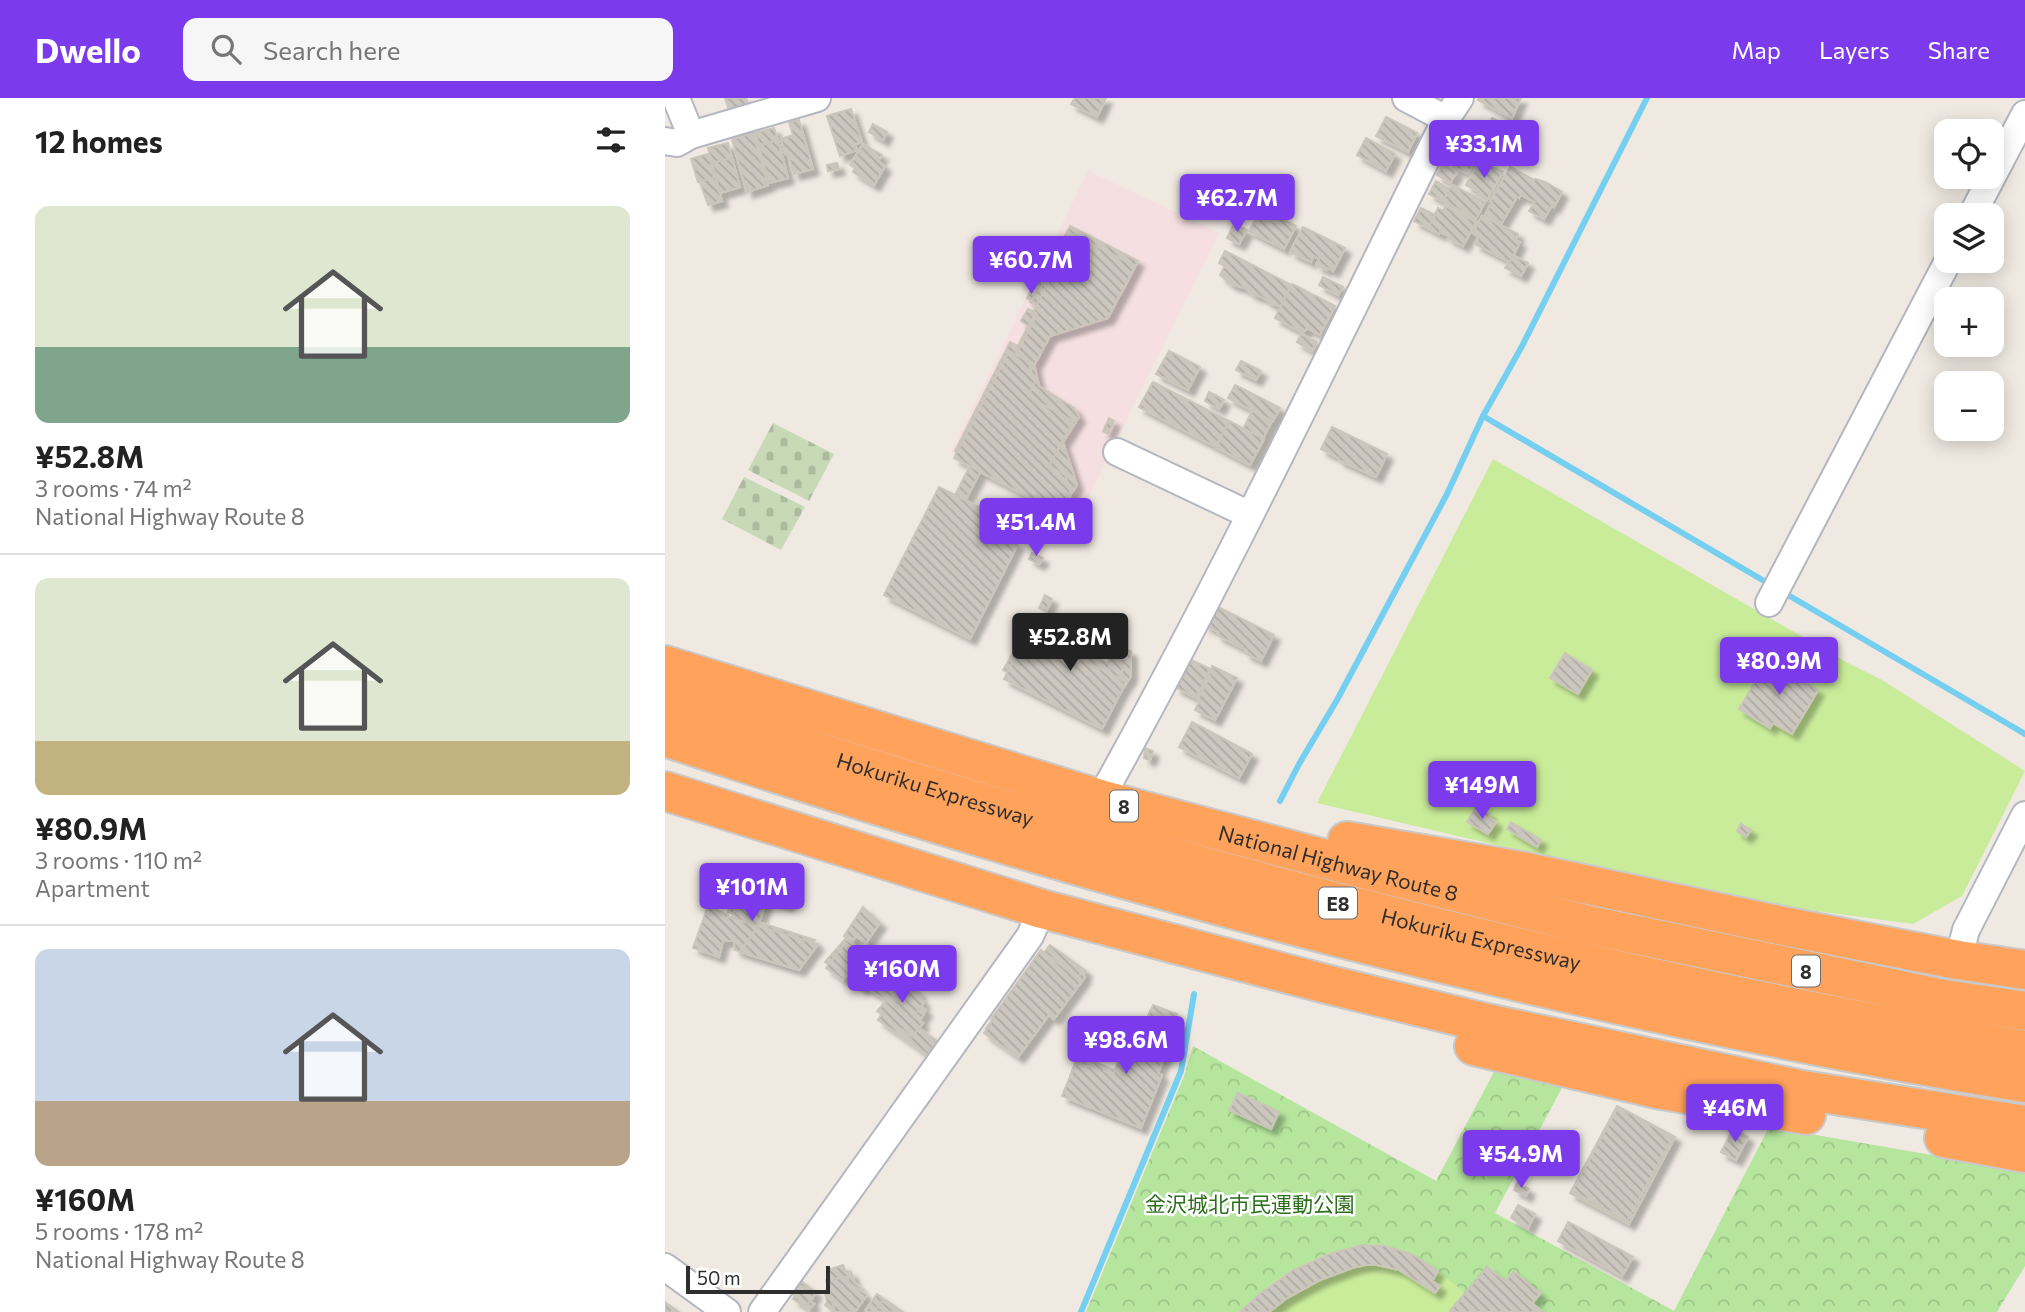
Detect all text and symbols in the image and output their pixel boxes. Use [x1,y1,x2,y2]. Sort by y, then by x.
search box [183,18,673,81]
text: Dwello [35,29,141,70]
icon: search [207,30,245,68]
text: Search here [263,34,401,65]
text: Map [1732,35,1781,64]
text: Layers [1819,35,1890,64]
text: Share [1928,35,1990,64]
map controls [1934,119,2004,441]
button: locate [1934,119,2004,189]
pin: ¥33.1M [1427,120,1541,180]
icon: filters [592,121,630,159]
text: 12 homes [35,122,163,159]
text: ¥33.1M [1445,129,1523,157]
pin: ¥62.7M [1180,174,1294,234]
text: ¥62.7M [1196,183,1278,211]
button: layers [1934,203,2004,273]
pin: ¥60.7M [974,236,1088,296]
text: ¥60.7M [989,245,1073,273]
icon: home [270,251,396,377]
button: + [1934,287,2004,357]
button: − [1934,371,2004,441]
text: ¥52.8M [35,437,144,474]
text: 3 rooms · 74 m² [35,474,192,502]
pin: ¥51.4M [979,498,1093,558]
text: National Highway Route 8 [35,502,305,530]
text: ¥51.4M [996,507,1076,535]
pin: ¥52.8M [1013,614,1127,673]
text: ¥52.8M [1028,622,1112,650]
icon: home [270,623,396,749]
pin: ¥80.9M [1722,638,1836,697]
text: ¥80.9M [1736,646,1822,674]
street label: Hokuriku Expressway [834,746,1037,830]
pin: ¥149M [1433,762,1531,821]
text: ¥149M [1444,770,1520,798]
road number: 8 [1110,790,1138,821]
text: ¥80.9M [35,809,147,846]
street label: National Highway Route 8 [1216,819,1461,905]
text: 3 rooms · 110 m² [35,846,202,874]
pin: ¥101M [703,864,801,923]
text: ¥101M [716,872,788,900]
text: Apartment [35,874,150,902]
road number: E8 [1319,888,1357,918]
street label: Hokuriku Expressway [1379,902,1584,974]
pin: ¥160M [853,946,951,1005]
text: ¥160M [864,954,940,982]
road number: 8 [1792,956,1820,986]
icon: home [270,994,396,1120]
pin: ¥98.6M [1069,1016,1183,1076]
text: ¥98.6M [1084,1025,1168,1053]
pin: ¥46M [1694,1084,1776,1144]
text: ¥46M [1702,1093,1768,1121]
pin: ¥54.9M [1464,1130,1578,1190]
text: ¥54.9M [1479,1139,1563,1167]
text: ¥160M [35,1180,135,1217]
park label: 金沢城北市民運動公園 [1145,1191,1355,1216]
text: 5 rooms · 178 m² [35,1217,203,1245]
text: National Highway Route 8 [35,1245,305,1273]
scale bar [686,1263,829,1295]
text: 50 m [697,1266,741,1289]

